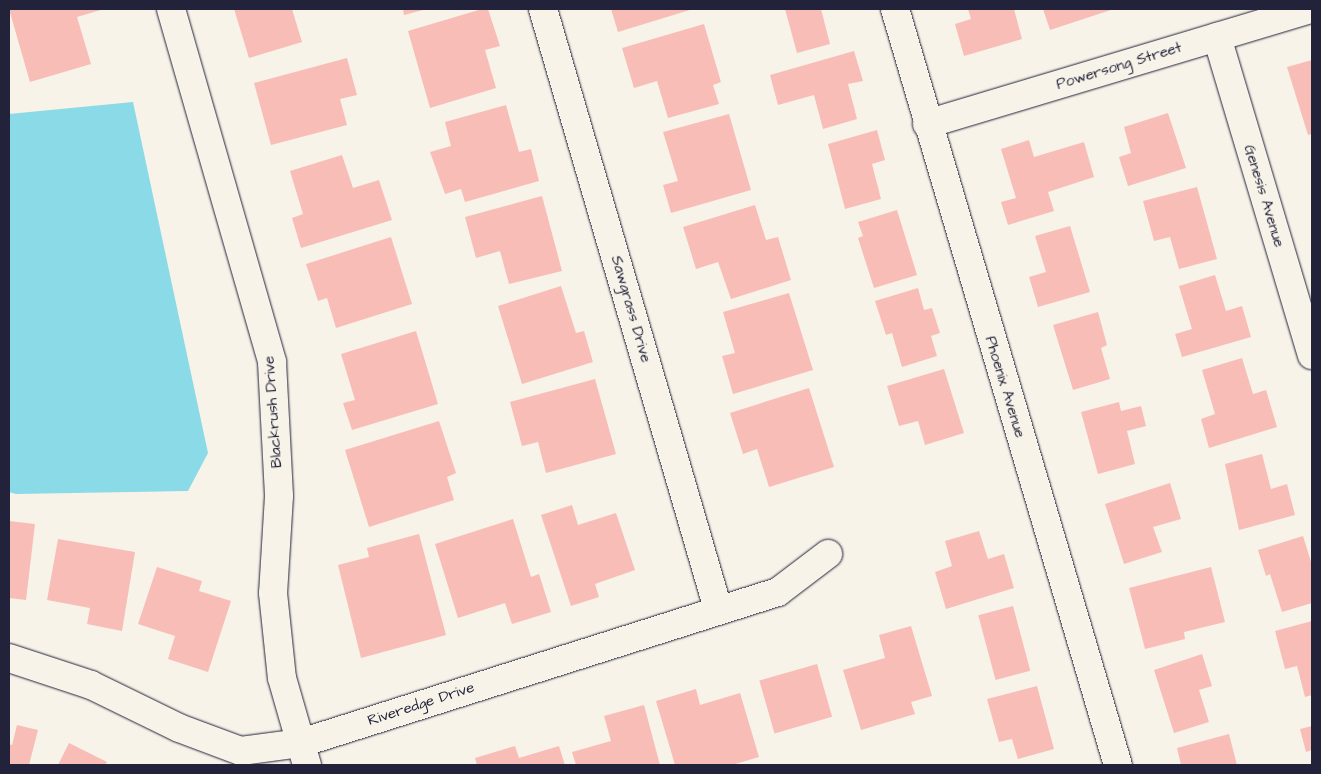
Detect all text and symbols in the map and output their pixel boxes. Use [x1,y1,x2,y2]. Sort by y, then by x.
street label: Powersong Street [1054,38,1184,94]
street label: Genesis Avenue [1240,143,1288,249]
street label: Sawgrass Drive [607,254,655,364]
street label: Phoenix Avenue [981,334,1029,440]
street label: Blackrush Drive [260,355,286,469]
street label: Riveredge Drive [365,678,477,730]

